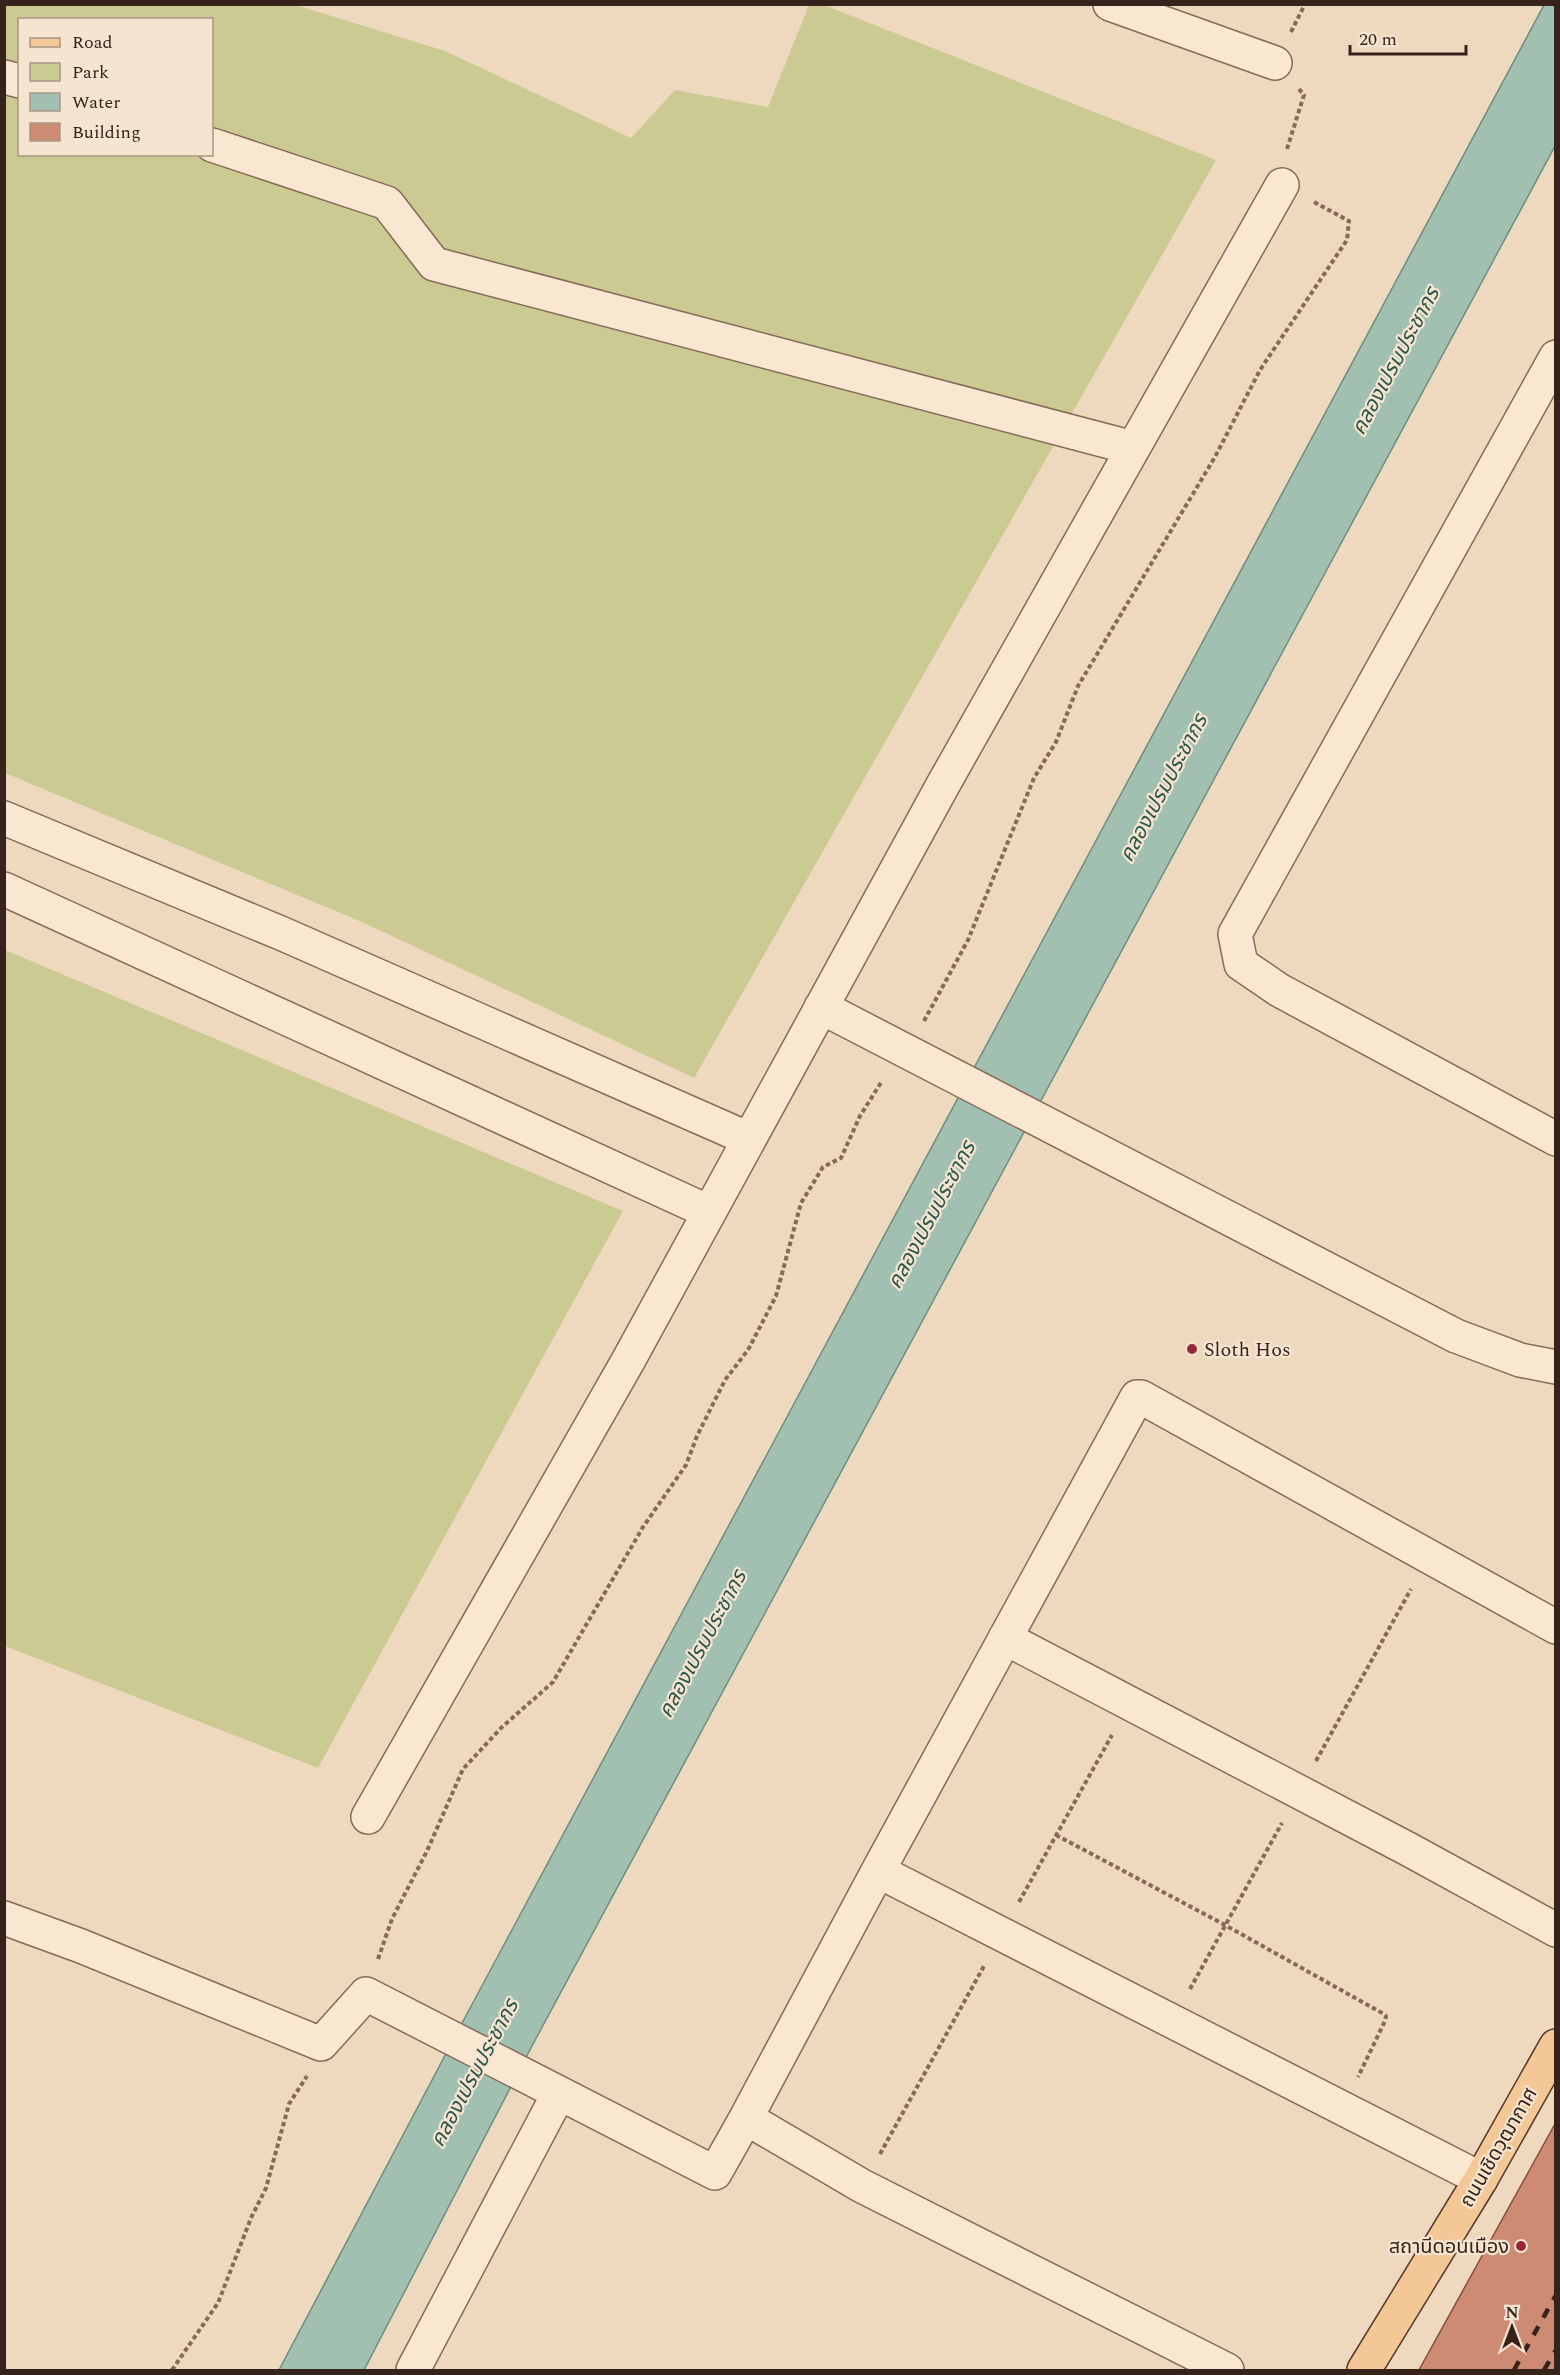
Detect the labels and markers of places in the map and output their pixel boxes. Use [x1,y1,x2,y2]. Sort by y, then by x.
place label: Sloth Hos [1204,1335,1291,1365]
marker: Sloth Hos [1185,1342,1199,1356]
place label: สถานีดอนเมือง [1389,2232,1509,2262]
marker: สถานีดอนเมือง [1514,2239,1528,2253]

